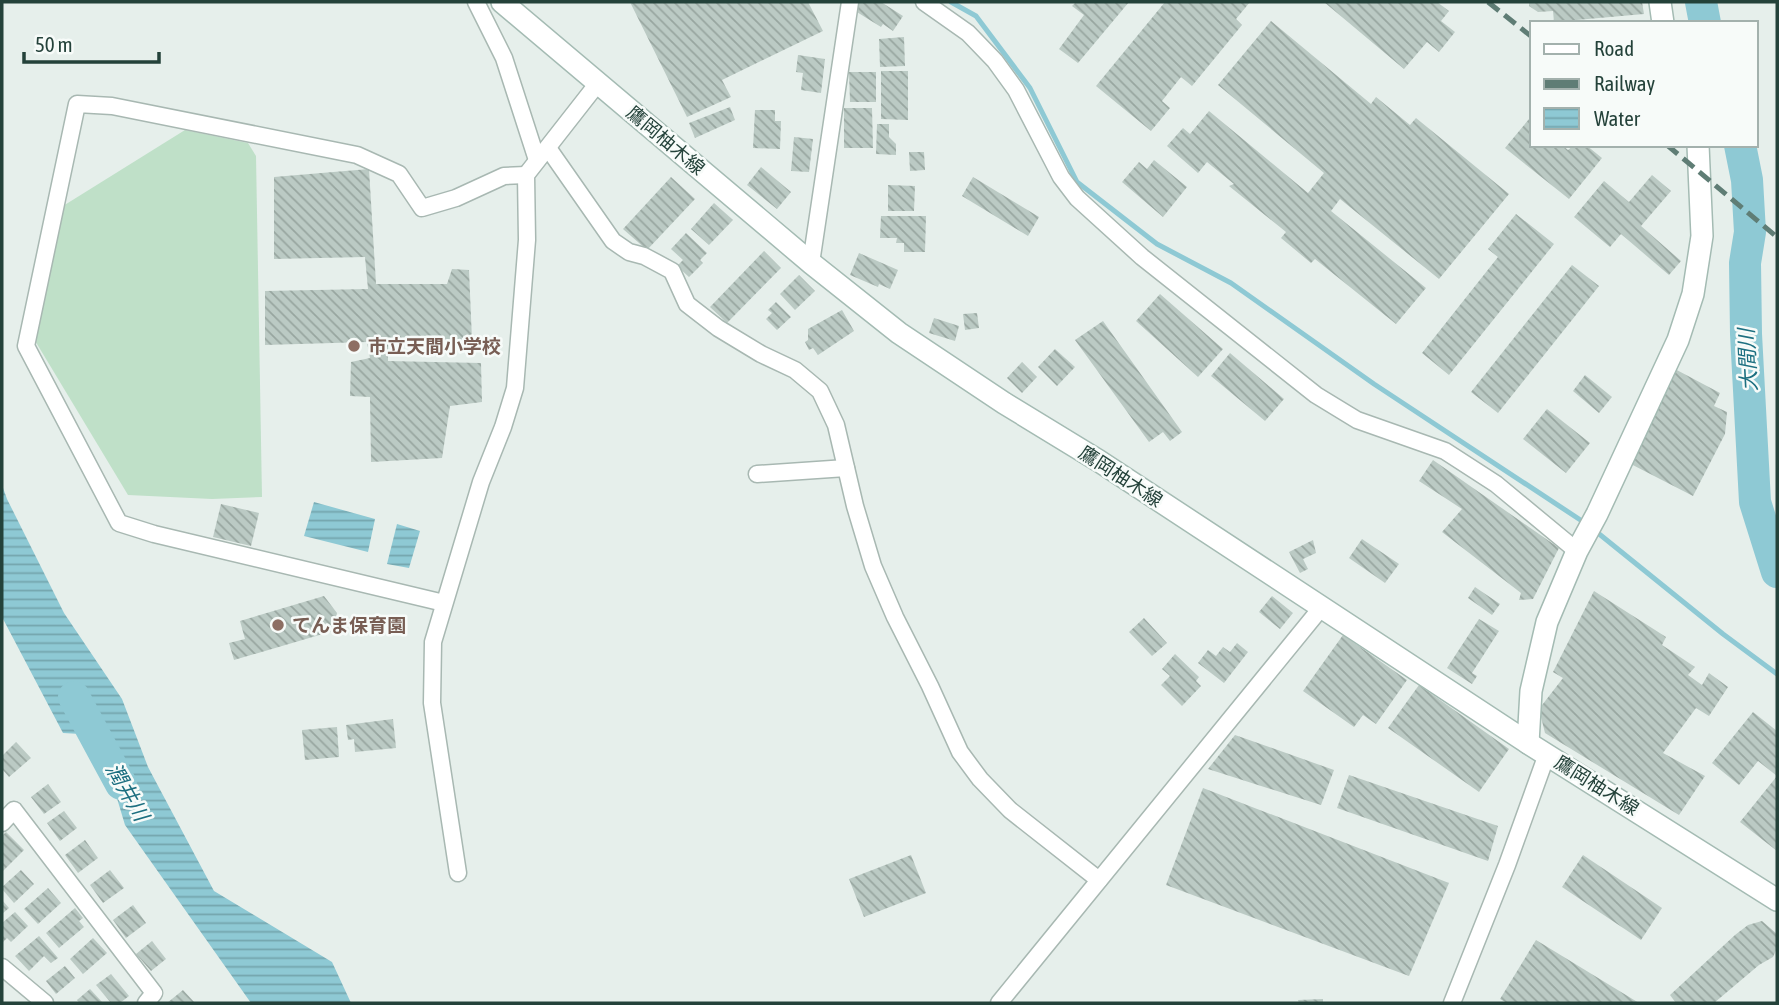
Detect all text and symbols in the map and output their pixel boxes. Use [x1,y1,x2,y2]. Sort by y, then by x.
scale bar [24,21,159,65]
legend [1530,21,1758,147]
text: 50 m [35,32,73,56]
text: Road [1594,36,1634,60]
text: Railway [1594,71,1656,95]
street label: 鷹岡柚木線 [623,101,709,179]
text: Water [1594,106,1641,130]
water label: 大間川 [1733,326,1761,392]
place label: 市立天間小学校 [368,335,501,357]
marker: 市立天間小学校 [346,338,362,354]
street label: 鷹岡柚木線 [1075,441,1167,511]
place label: てんま保育園 [292,614,406,636]
marker: てんま保育園 [270,617,286,633]
street label: 鷹岡柚木線 [1551,750,1643,820]
water label: 潤井川 [102,758,155,827]

